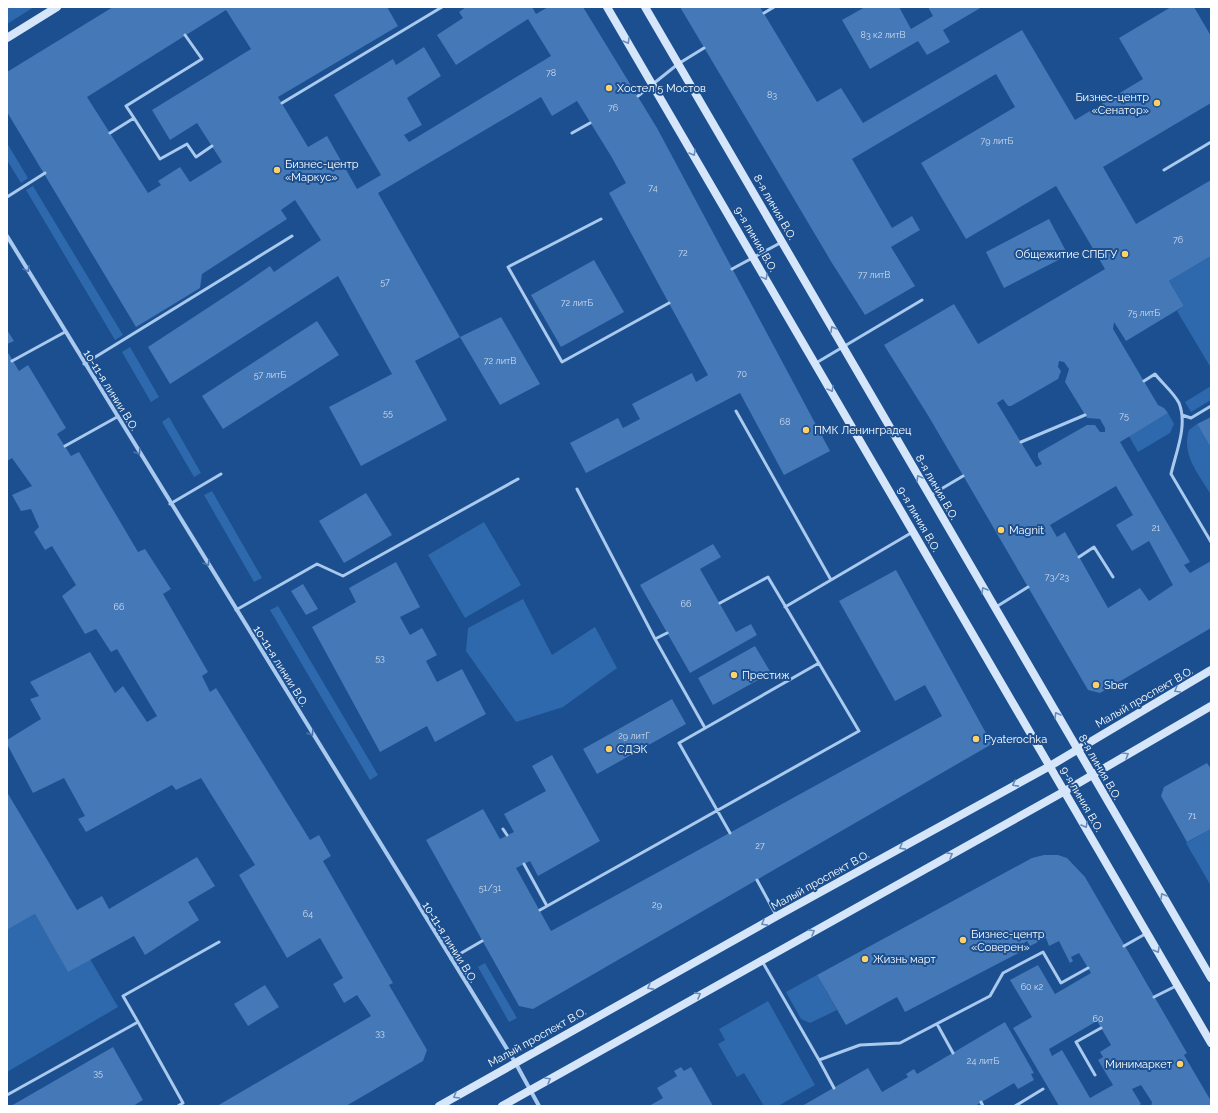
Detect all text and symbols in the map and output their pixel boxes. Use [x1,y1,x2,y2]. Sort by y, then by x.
house number: 83 к2 литВ [861,30,905,40]
one-way arrow [622,37,630,44]
house number: 78 [546,68,556,78]
place label: Хостел 5 Мостов [617,82,706,95]
marker: Хостел 5 Мостов [604,83,614,93]
house number: 83 [767,90,777,100]
place label: Бизнес-центр «Сенатор» [1075,91,1149,117]
marker: Бизнес-центр «Сенатор» [1152,98,1162,108]
house number: 76 [608,103,619,113]
house number: 79 литБ [981,136,1014,146]
one-way arrow [688,149,695,156]
place label: Бизнес-центр «Маркус» [285,158,359,184]
marker: Бизнес-центр «Маркус» [272,165,282,175]
street label: 8-я линия В.О. [751,172,799,242]
house number: 74 [648,183,658,193]
street label: 9-я линия В.О. [732,204,780,274]
house number: 76 [1173,235,1184,245]
house number: 72 [678,248,688,258]
place label: Общежитие СПБГУ [1015,248,1117,261]
marker: Общежитие СПБГУ [1120,249,1130,259]
one-way arrow [23,265,30,272]
house number: 77 литВ [858,270,890,280]
one-way arrow [761,273,768,280]
house number: 57 [380,277,390,287]
house number: 72 литБ [561,298,593,308]
house number: 75 литБ [1128,308,1160,318]
one-way arrow [830,326,837,333]
street label: 10-11-я линии В.О. [80,347,141,433]
house number: 72 литВ [484,356,516,366]
house number: 70 [737,369,748,379]
house number: 57 литБ [254,370,286,380]
one-way arrow [826,385,834,392]
house number: 55 [383,408,393,418]
house number: 75 [1119,411,1129,421]
house number: 68 [780,417,790,427]
place label: ПМК Ленинградец [814,424,912,437]
marker: ПМК Ленинградец [801,425,811,435]
one-way arrow [134,448,141,455]
street label: 8-я линия В.О. [913,452,961,522]
one-way arrow [917,475,924,482]
street label: 9-я линия В.О. [895,484,943,554]
house number: 21 [1152,523,1160,533]
place label: Magnit [1009,524,1044,537]
marker: Magnit [996,525,1006,535]
one-way arrow [202,559,209,566]
house number: 73/23 [1045,572,1069,582]
one-way arrow [982,587,989,594]
house number: 66 [681,599,692,609]
house number: 66 [114,602,125,612]
street label: 10-11-я линии В.О. [250,623,311,709]
house number: 53 [375,653,385,663]
street label: Малый проспект В.О. [1093,664,1195,731]
place label: Престиж [742,669,790,682]
marker: Престиж [729,670,739,680]
place label: Sber [1104,679,1128,692]
marker: Sber [1091,680,1101,690]
one-way arrow [1174,685,1181,692]
one-way arrow [1054,712,1061,719]
one-way arrow [307,729,314,736]
house number: 29 литГ [618,731,650,741]
street label: 8-я линия В.О. [1076,732,1124,802]
place label: Pyaterochka [984,733,1047,746]
marker: Pyaterochka [971,734,981,744]
place label: СДЭК [617,743,648,756]
marker: СДЭК [604,744,614,754]
one-way arrow [1122,752,1129,760]
street label: 9-я линия В.О. [1058,764,1106,834]
one-way arrow [1012,779,1020,787]
house number: 71 [1188,811,1196,821]
one-way arrow [1080,821,1087,828]
house number: 27 [755,841,765,851]
one-way arrow [899,843,906,850]
street label: Малый проспект В.О. [769,848,872,913]
one-way arrow [946,853,953,860]
house number: 51/31 [479,883,501,893]
one-way arrow [1160,893,1168,900]
street label: 10-11-я линии В.О. [419,899,480,985]
house number: 29 [652,900,662,910]
house number: 64 [303,909,313,919]
one-way arrow [760,919,768,926]
place label: Бизнес-центр «Соверен» [971,928,1045,954]
one-way arrow [808,929,815,936]
marker: Бизнес-центр «Соверен» [958,935,968,945]
one-way arrow [1152,946,1159,953]
place label: Жизнь март [873,953,937,966]
marker: Жизнь март [860,954,870,964]
one-way arrow [647,982,654,989]
house number: 60 к2 [1021,982,1044,992]
one-way arrow [694,993,701,1000]
street label: Малый проспект В.О. [486,1005,589,1070]
house number: 60 [1093,1014,1104,1024]
house number: 33 [375,1028,385,1038]
house number: 24 литБ [967,1056,999,1066]
place label: Минимаркет [1105,1058,1173,1071]
marker: Минимаркет [1175,1059,1185,1069]
house number: 35 [93,1068,103,1078]
one-way arrow [544,1077,551,1084]
one-way arrow [453,1091,461,1098]

